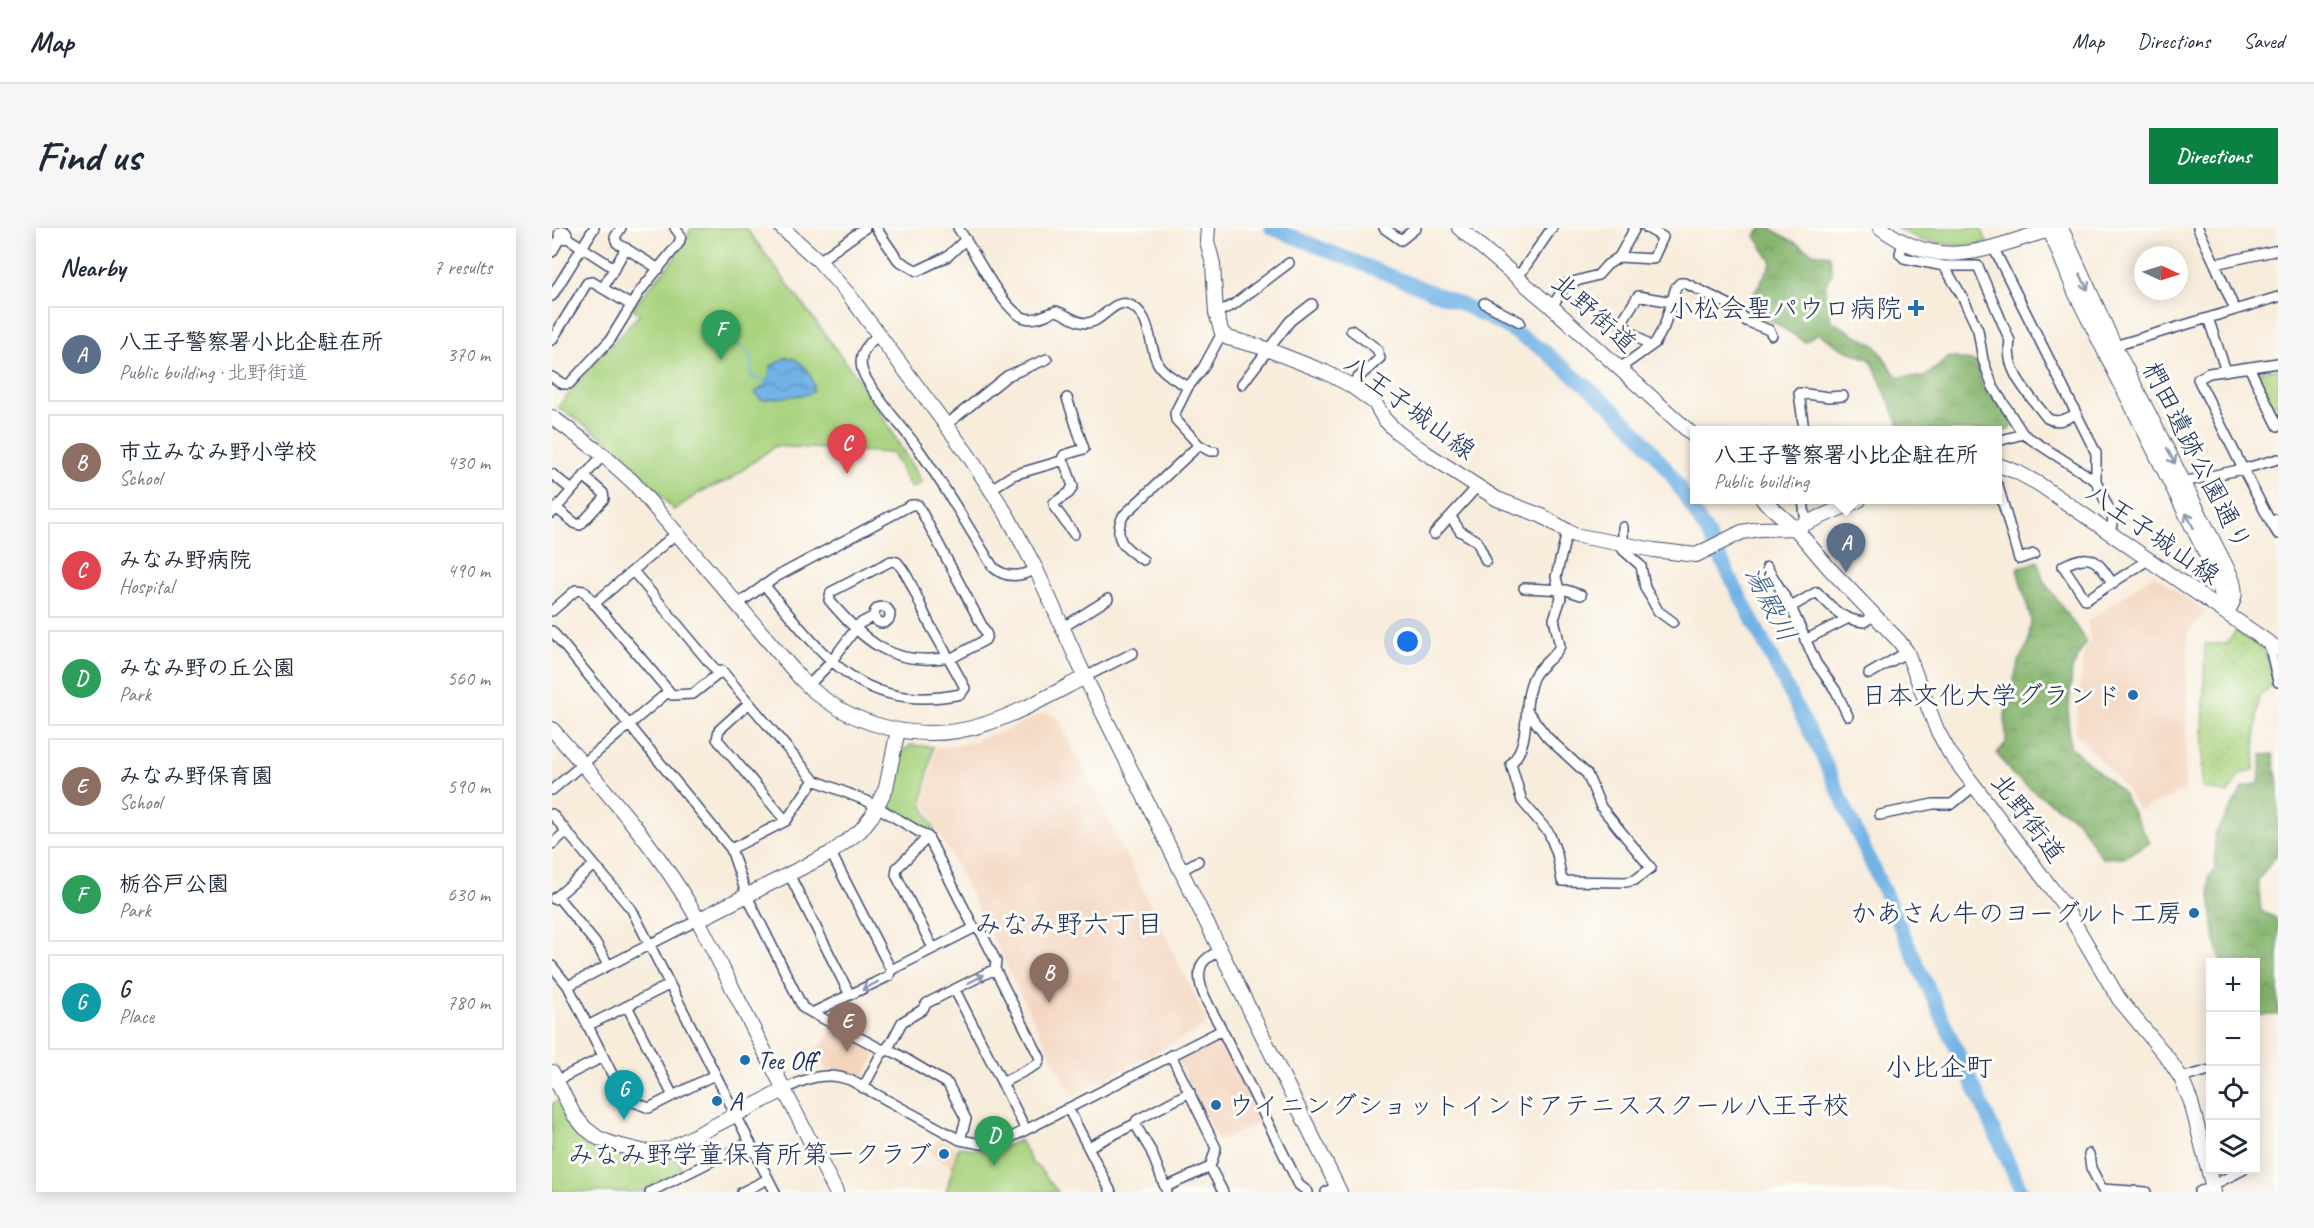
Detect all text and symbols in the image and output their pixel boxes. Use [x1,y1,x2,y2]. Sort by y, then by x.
text: Map [30,24,73,59]
text: Map [2072,28,2104,54]
text: Directions [2137,28,2210,54]
text: Saved [2243,28,2284,54]
button: Directions [2149,128,2278,184]
text: Find us [36,130,141,183]
north arrow [2134,246,2188,300]
text: Nearby [60,251,125,284]
text: 7 results [433,255,492,280]
street label: 北野街道 [1544,266,1644,360]
one-way arrow [2079,272,2091,290]
place label: 小松会聖パウロ病院 [1668,292,1902,325]
marker: 小松会聖パウロ病院 [1907,299,1925,317]
pin: F [702,310,740,360]
text: 八王子警察署小比企駐在所 [119,328,383,356]
text: A [76,342,87,367]
text: 370 m [447,342,490,367]
street label: 八王子城山線 [1338,347,1482,467]
street label: 椚田遺跡公園通り [2135,356,2259,556]
text: Public building · 北野街道 [119,360,307,385]
pin: C [828,424,866,474]
popup [1690,426,2002,504]
text: 市立みなみ野小学校 [119,438,317,466]
text: 八王子警察署小比企駐在所 [1714,441,1978,469]
one-way arrow [2165,447,2177,465]
text: B [76,450,87,475]
text: 430 m [447,450,490,475]
text: School [119,466,162,491]
text: Public building [1714,469,1809,494]
street label: 八王子城山線 [2080,476,2226,592]
one-way arrow [2183,512,2195,530]
pin: A [1826,524,1866,573]
text: みなみ野病院 [119,546,251,574]
text: C [77,558,86,583]
text: 490 m [447,558,490,583]
water label: 湯殿川 [1737,560,1805,648]
text: Hospital [119,574,174,599]
your location [1393,627,1422,656]
text: みなみ野の丘公園 [119,654,295,682]
text: D [76,666,87,691]
text: 560 m [447,666,490,691]
place label: 日本文化大学グランド [1861,679,2121,712]
text: Park [119,682,151,707]
marker: 日本文化大学グランド [2126,688,2140,702]
text: みなみ野保育園 [119,762,273,790]
street label: 北野街道 [1984,767,2072,869]
text: E [76,774,87,799]
text: 590 m [447,774,490,799]
text: School [119,790,162,815]
text: 栃谷戸公園 [119,870,229,898]
text: F [77,882,86,907]
text: 630 m [447,882,490,907]
place label: かあさん牛のヨーグルト工房 [1850,897,2182,930]
text: Park [119,898,151,923]
marker: かあさん牛のヨーグルト工房 [2187,906,2201,920]
district label: みなみ野六丁目 [975,907,1164,941]
pin: B [1030,954,1068,1003]
map controls [2206,958,2260,1174]
button: + [2206,958,2260,1012]
one-way arrow [967,972,985,984]
text: G [119,976,130,1004]
one-way arrow [862,980,879,992]
text: G [77,990,86,1015]
text: 780 m [447,990,490,1015]
pin: E [828,1002,866,1052]
text: Place [119,1004,154,1029]
button: − [2206,1012,2260,1066]
place label: Tee Off [757,1044,821,1077]
district label: 小比企町 [1885,1050,1993,1084]
marker: Tee Off [738,1053,752,1067]
button: locate [2206,1066,2260,1120]
pin: G [604,1070,644,1120]
place label: A [729,1085,744,1118]
place label: ウイニングショットインドアテニススクール八王子校 [1228,1089,1849,1122]
marker: A [710,1094,724,1108]
marker: ウイニングショットインドアテニススクール八王子校 [1209,1098,1223,1112]
pin: D [974,1116,1014,1166]
button: layers [2206,1120,2260,1174]
place label: みなみ野学童保育所第一クラブ [568,1138,932,1171]
marker: みなみ野学童保育所第一クラブ [937,1147,951,1161]

